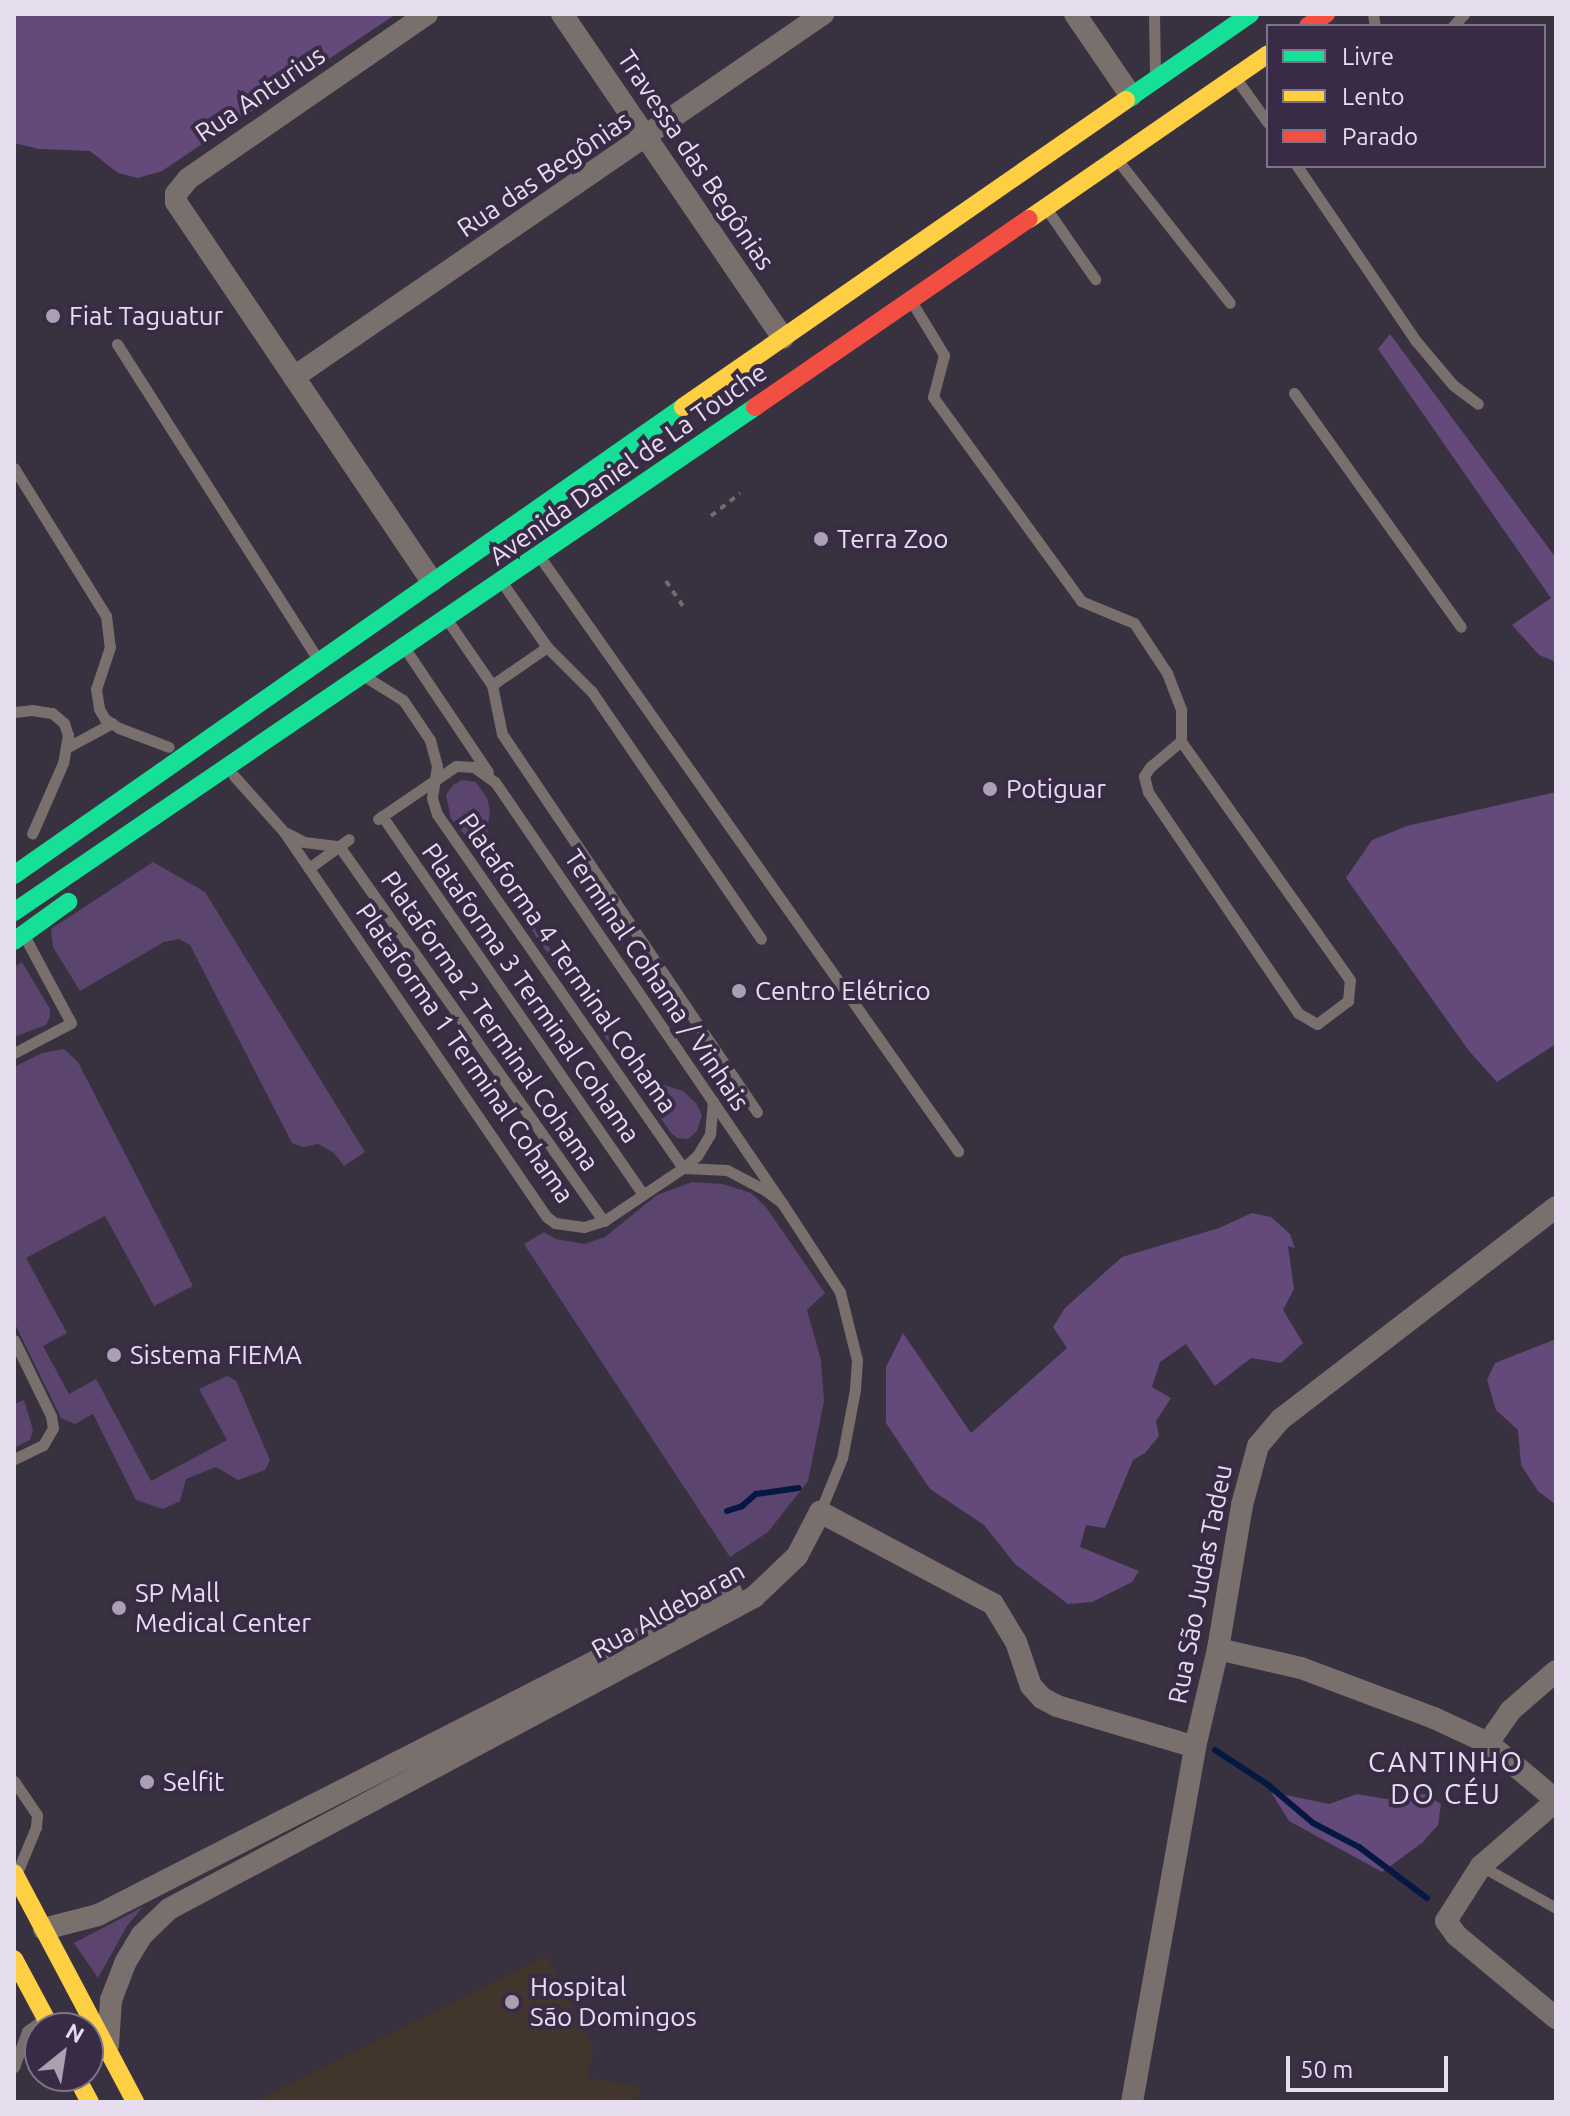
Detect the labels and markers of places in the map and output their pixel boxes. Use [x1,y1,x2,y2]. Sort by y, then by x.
place label: Fiat Taguatur [69,300,223,332]
marker: Fiat Taguatur [44,307,62,325]
place label: Terra Zoo [837,523,948,555]
marker: Terra Zoo [812,530,830,548]
place label: Potiguar [1006,773,1106,805]
marker: Potiguar [981,780,999,798]
place label: Centro Elétrico [755,975,931,1007]
marker: Centro Elétrico [730,982,748,1000]
place label: Sistema FIEMA [130,1339,302,1371]
marker: Sistema FIEMA [105,1346,123,1364]
place label: SP Mall Medical Center [135,1577,311,1638]
marker: SP Mall Medical Center [110,1599,128,1617]
place label: Selfit [163,1766,224,1798]
marker: Selfit [138,1773,156,1791]
place label: Hospital São Domingos [530,1971,697,2032]
marker: Hospital São Domingos [501,1991,523,2013]

